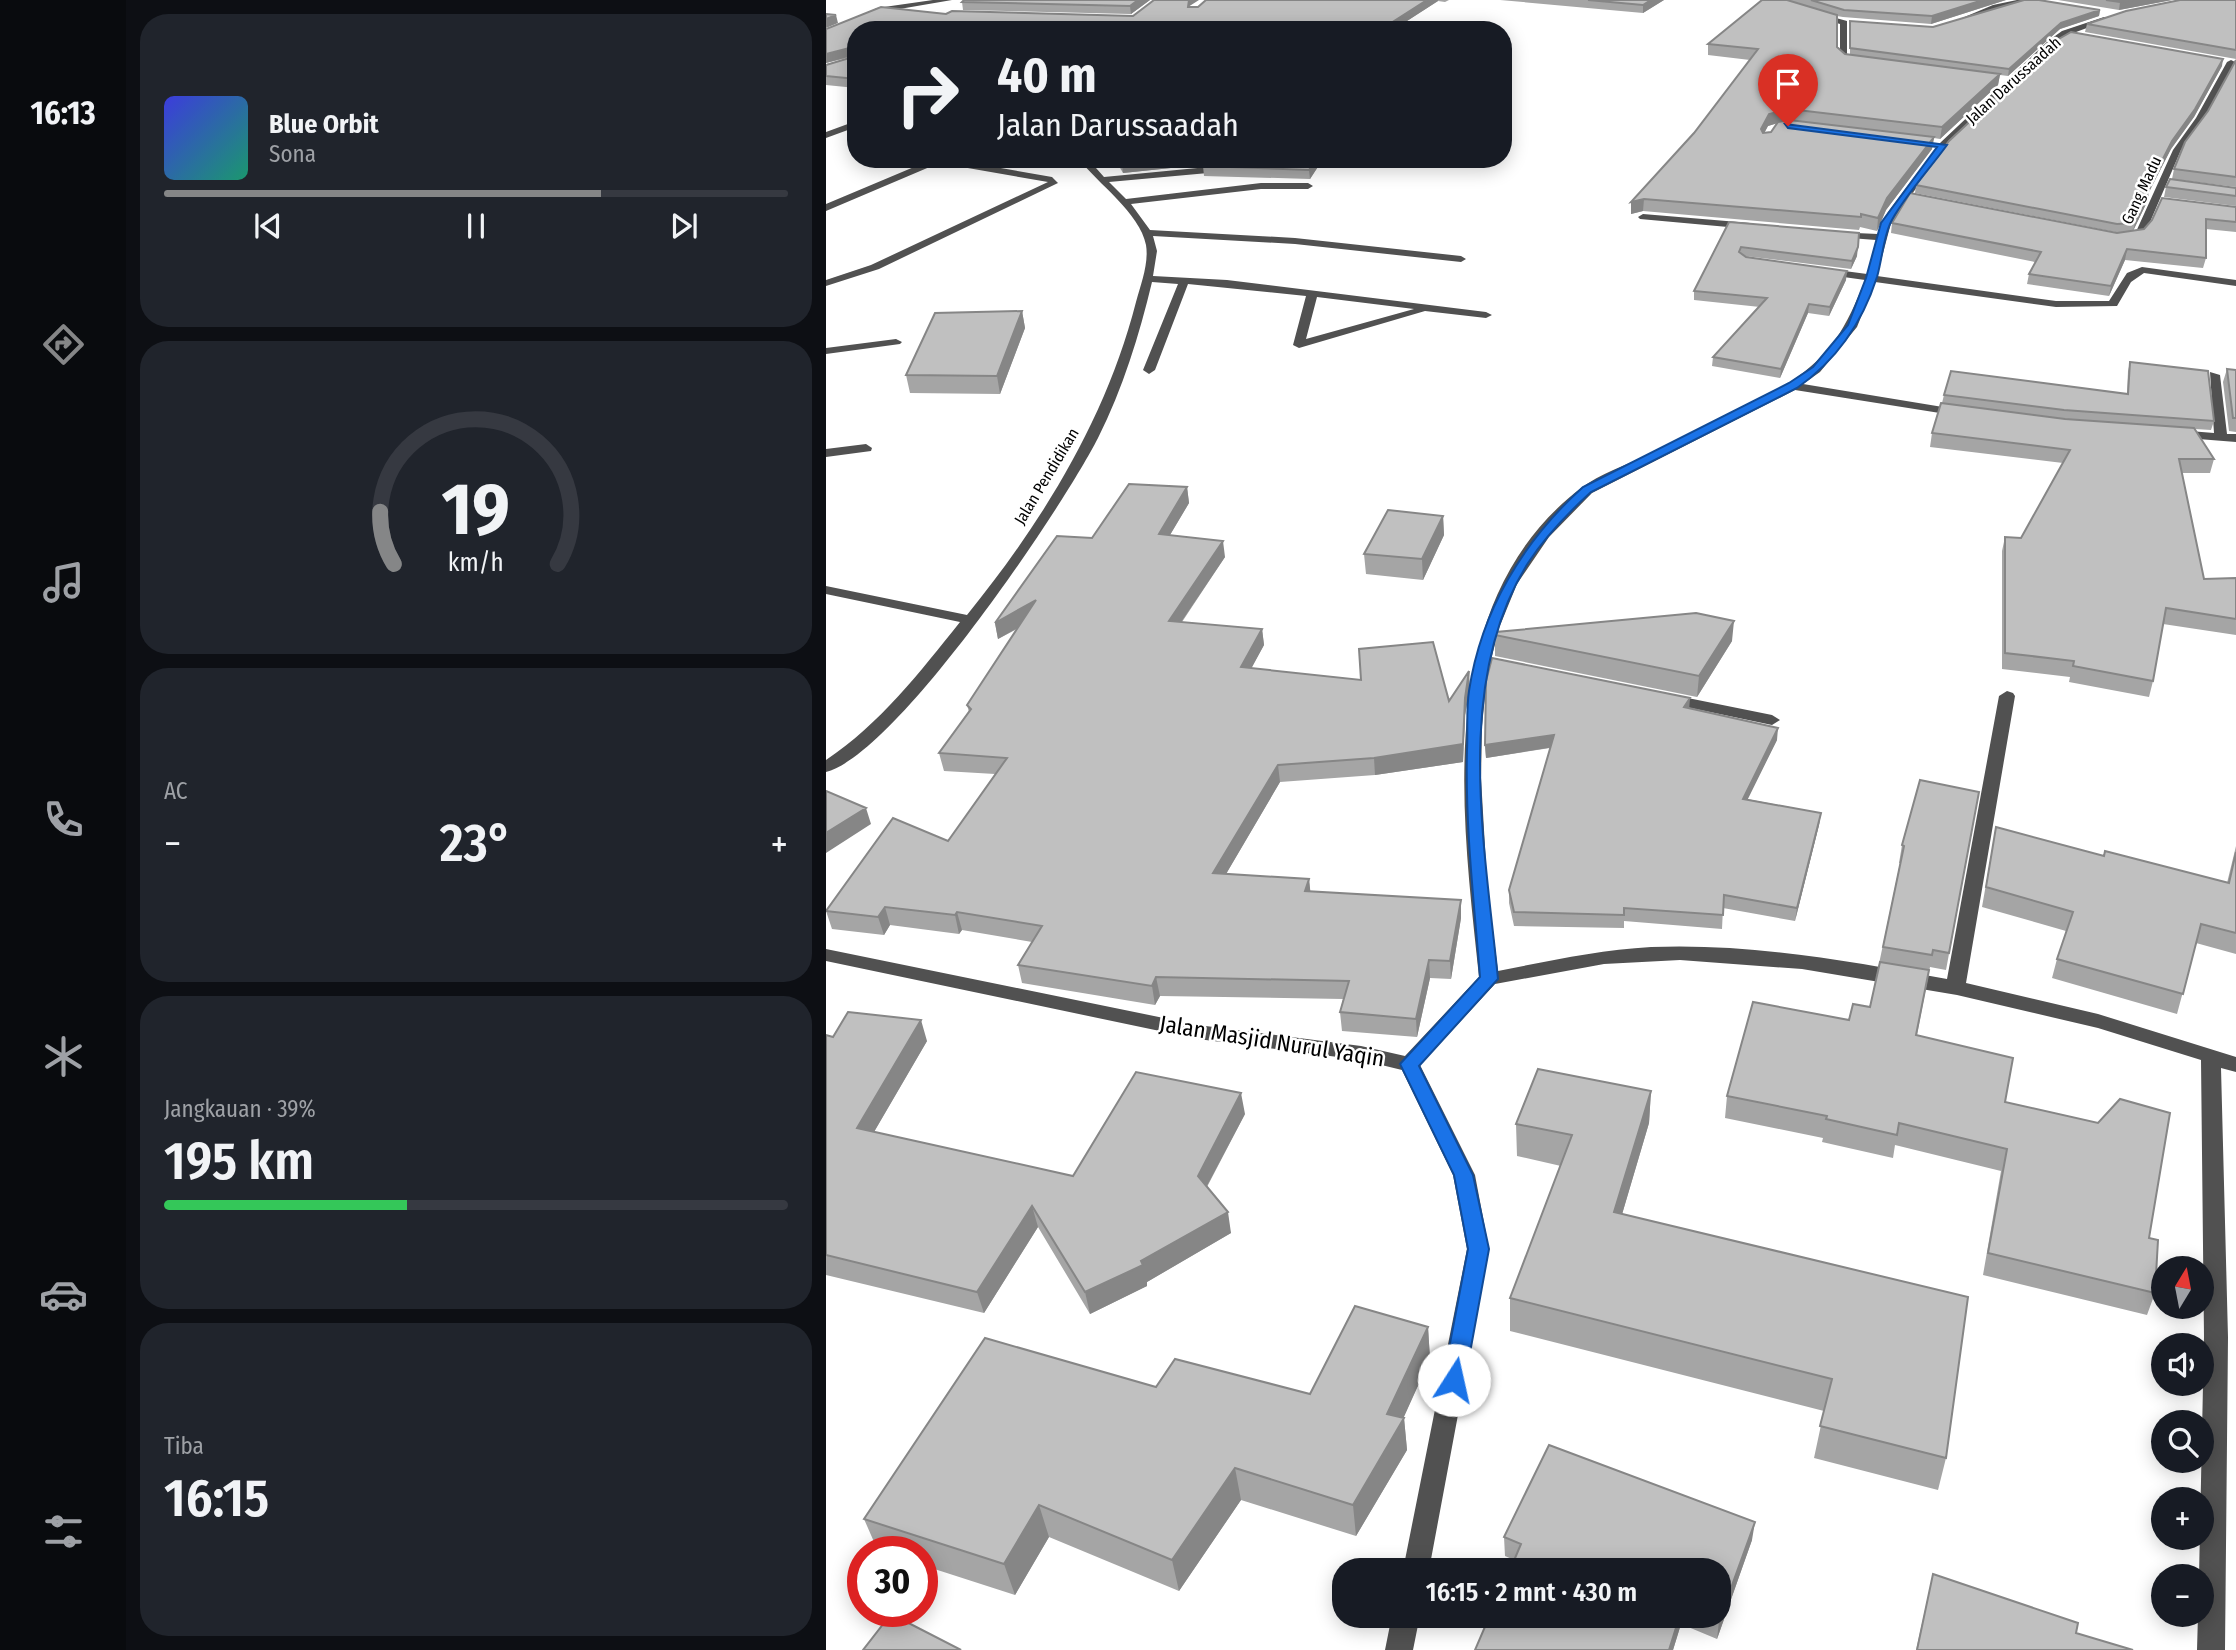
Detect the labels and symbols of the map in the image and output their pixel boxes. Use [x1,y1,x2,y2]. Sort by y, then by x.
street label: Jalan Darussaadah [1962,33,2065,128]
pin [1758,54,1818,126]
street label: Gang Madu [2117,153,2165,227]
street label: Jalan Pendidikan [1010,425,1083,528]
street label: Jalan Masjid Nurul Yaqin [1158,1009,1386,1073]
north arrow [2151,1256,2214,1320]
position arrow [1417,1343,1491,1417]
speed limit sign: 30 [847,1536,938,1627]

